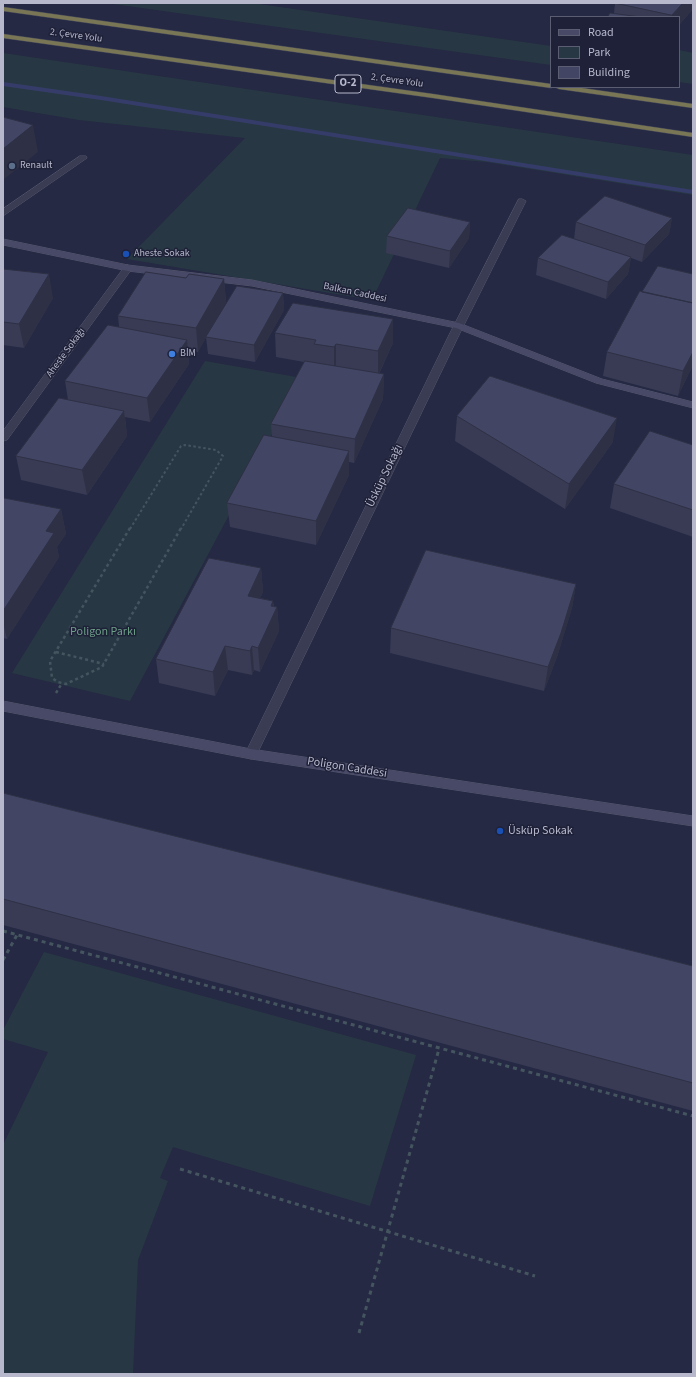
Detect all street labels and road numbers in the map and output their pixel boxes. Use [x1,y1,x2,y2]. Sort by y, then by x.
street label: 2. Çevre Yolu [49,26,103,46]
street label: 2. Çevre Yolu [370,71,424,91]
road number: O-2 [335,75,361,93]
street label: Balkan Caddesi [322,280,388,306]
street label: Aheste Sokağı [44,326,88,380]
street label: Üsküp Sokağı [364,442,406,510]
street label: Poligon Caddesi [306,755,388,781]

